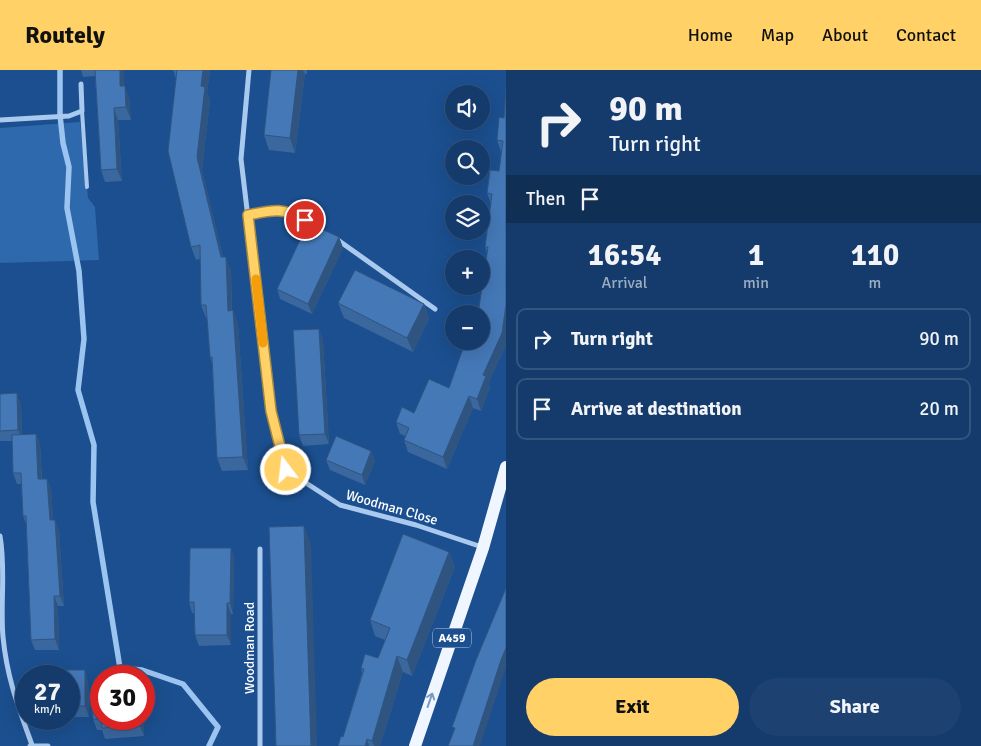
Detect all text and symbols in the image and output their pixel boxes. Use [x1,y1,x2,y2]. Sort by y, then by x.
text: Routely [25,20,105,50]
text: Home [688,24,733,46]
text: Map [761,24,794,46]
text: About [822,24,868,46]
text: Contact [896,24,956,46]
map controls [445,85,490,350]
button: sound [445,85,490,130]
text: 90 m [609,87,683,130]
icon: right [526,90,591,155]
text: Turn right [609,130,701,157]
button: search [445,140,490,185]
icon: arrive [576,185,604,213]
text: Then [526,187,566,211]
button: layers [445,195,490,240]
pin [284,199,326,241]
icon: arrive [291,206,319,234]
text: 16:54 [588,237,661,274]
text: 1 [748,237,764,274]
text: 110 [851,237,899,274]
button: + [445,250,490,295]
text: Arrival [601,273,648,293]
text: min [743,273,769,293]
text: m [869,273,881,293]
button: − [445,305,490,350]
icon: right [528,325,556,353]
text: Turn right [571,327,653,351]
text: 90 m [919,327,959,351]
icon: arrive [528,395,556,423]
text: Arrive at destination [571,397,742,421]
text: 20 m [919,397,959,421]
position arrow [259,443,311,495]
street label: Woodman Close [344,486,440,529]
street label: Woodman Road [241,602,258,694]
road number: A459 [433,628,471,648]
speed limit sign: 30 [90,665,155,730]
text: 27 [34,676,61,707]
button: Exit [526,678,739,736]
button: Share [749,678,961,736]
one-way arrow [426,693,435,708]
text: km/h [34,702,61,717]

